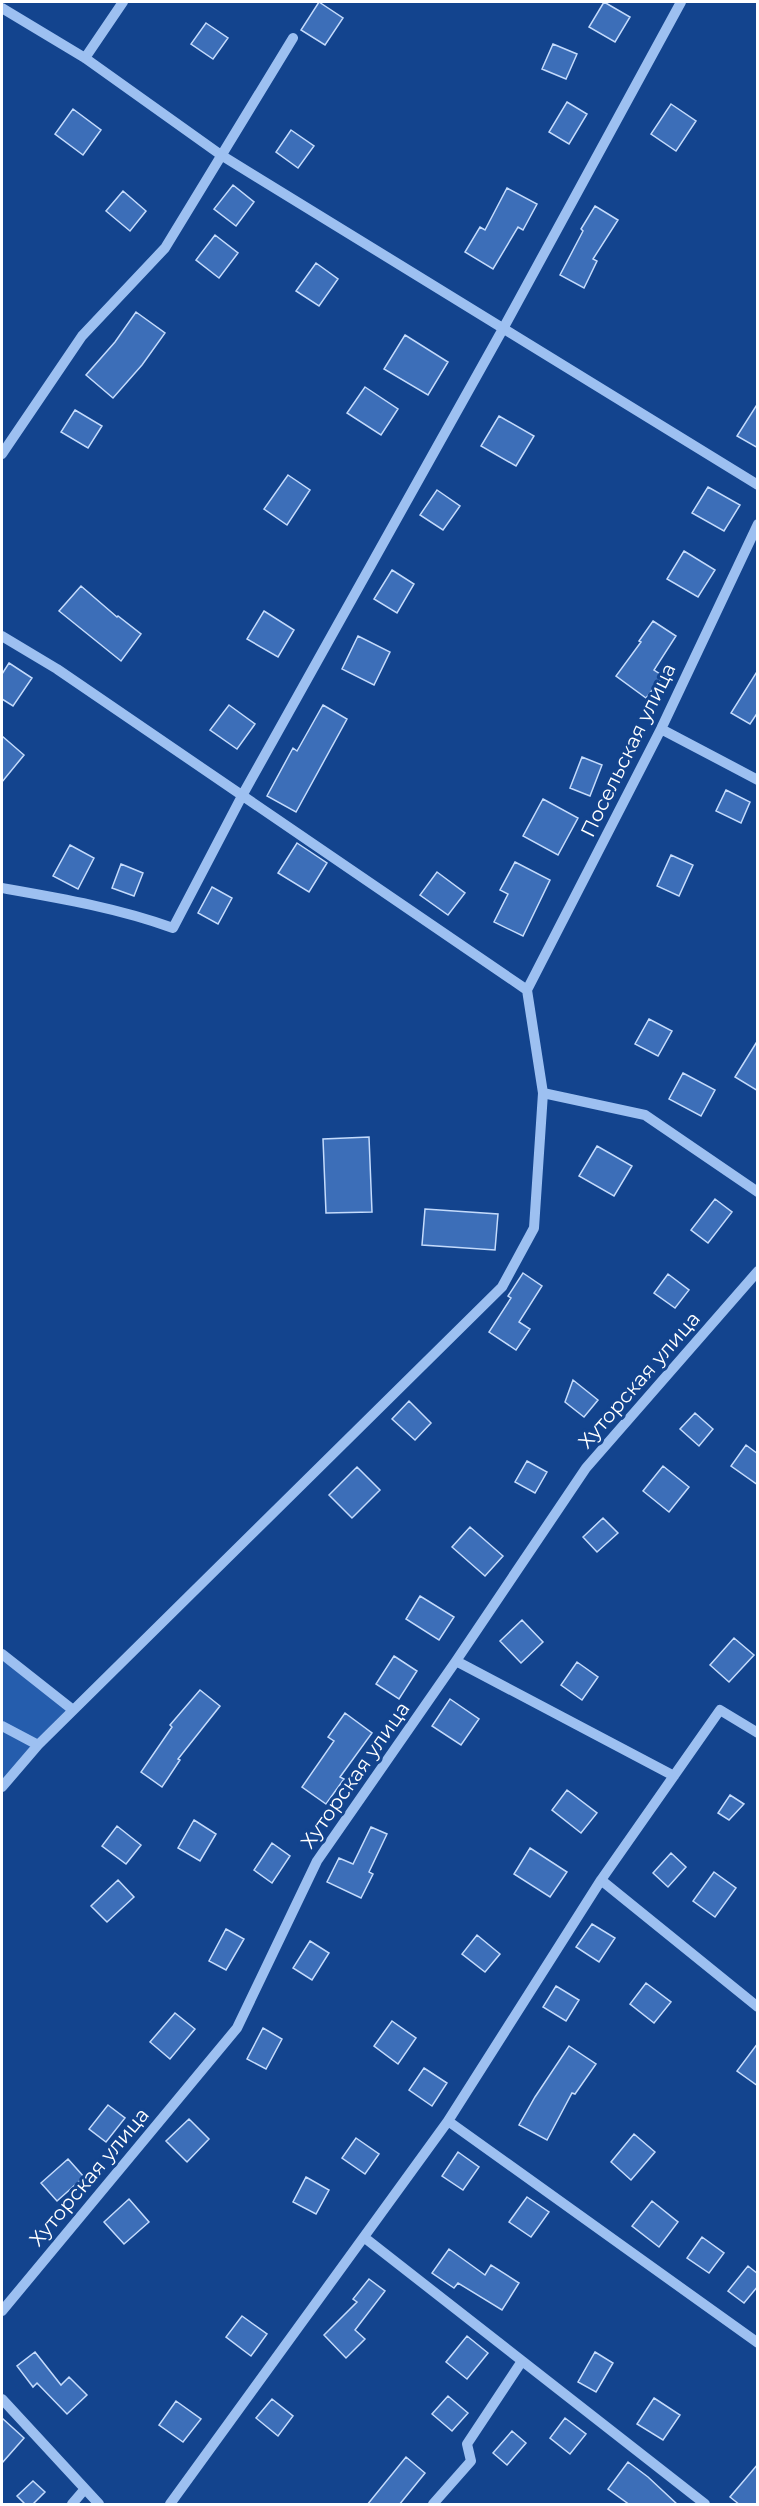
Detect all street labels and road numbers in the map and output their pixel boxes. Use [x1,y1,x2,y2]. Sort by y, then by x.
street label: Посельская улица [575,659,681,841]
street label: Хуторская улица [573,1307,705,1453]
street label: Хуторская улица [295,1697,415,1853]
street label: Хуторская улица [24,2103,154,2251]

